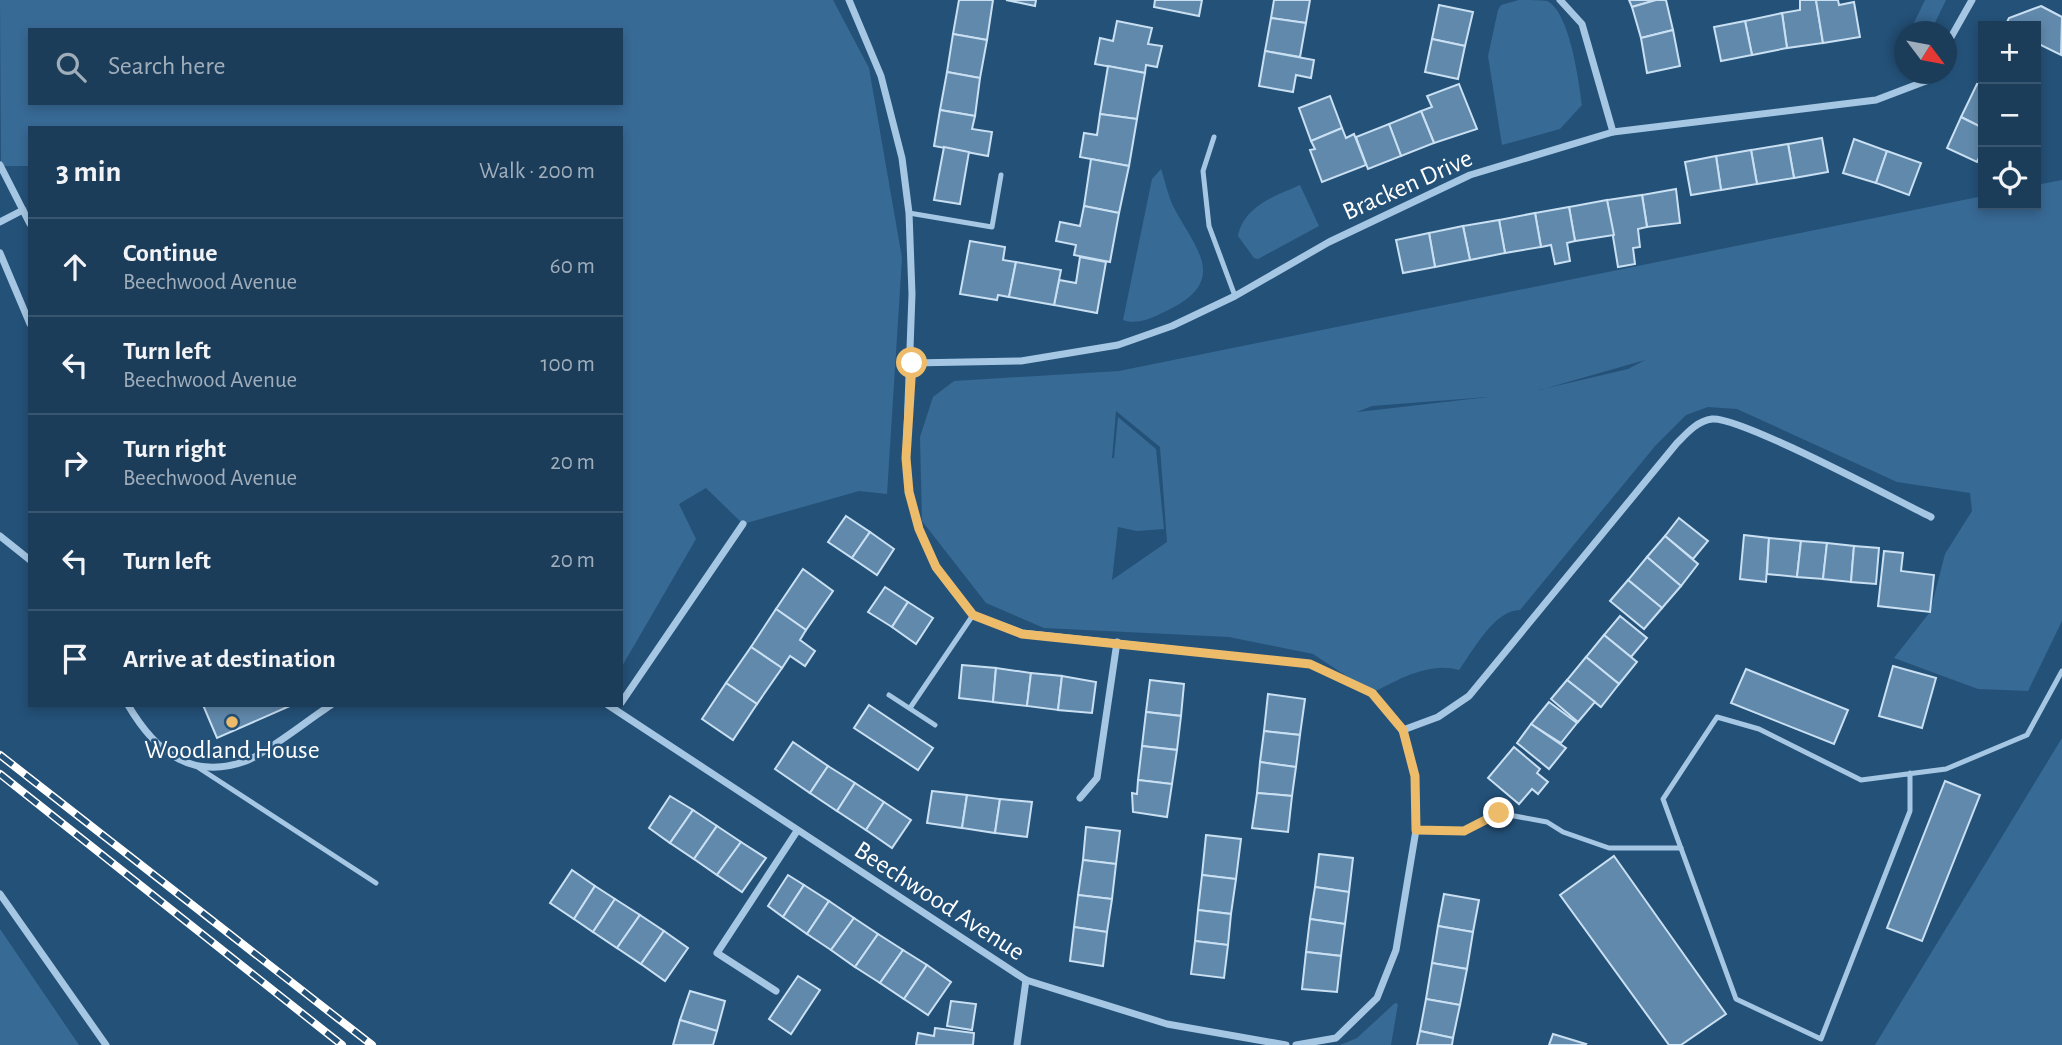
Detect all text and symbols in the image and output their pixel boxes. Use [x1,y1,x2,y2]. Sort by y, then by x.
north arrow [1894,21,1957,84]
map controls [1978,21,2041,210]
button: + [1978,21,2041,84]
search box [28,28,623,105]
icon: search [52,48,90,86]
text: Search here [108,53,226,79]
button: − [1978,84,2041,147]
street label: Bracken Drive [1339,145,1476,225]
button: locate [1978,147,2041,210]
text: 3 min [56,157,121,187]
text: Walk · 200 m [479,160,595,183]
text: Continue [123,240,218,266]
icon: ahead [56,248,94,286]
text: 60 m [550,255,595,278]
text: Beechwood Avenue [123,271,297,294]
text: Turn left [123,338,211,364]
icon: left [56,346,94,384]
route start [896,347,927,378]
text: 100 m [541,353,595,376]
text: Beechwood Avenue [123,369,297,392]
text: Turn right [123,436,226,462]
icon: right [56,444,94,482]
text: 20 m [550,451,595,474]
text: Beechwood Avenue [123,467,297,490]
icon: left [56,542,94,580]
text: Turn left [123,548,211,574]
text: 20 m [550,549,595,572]
icon: arrive [56,640,94,678]
text: Arrive at destination [123,646,336,672]
marker: Woodland House [224,714,240,730]
place label: Woodland House [144,737,320,763]
route end [1483,797,1514,828]
street label: Beechwood Avenue [850,836,1029,965]

